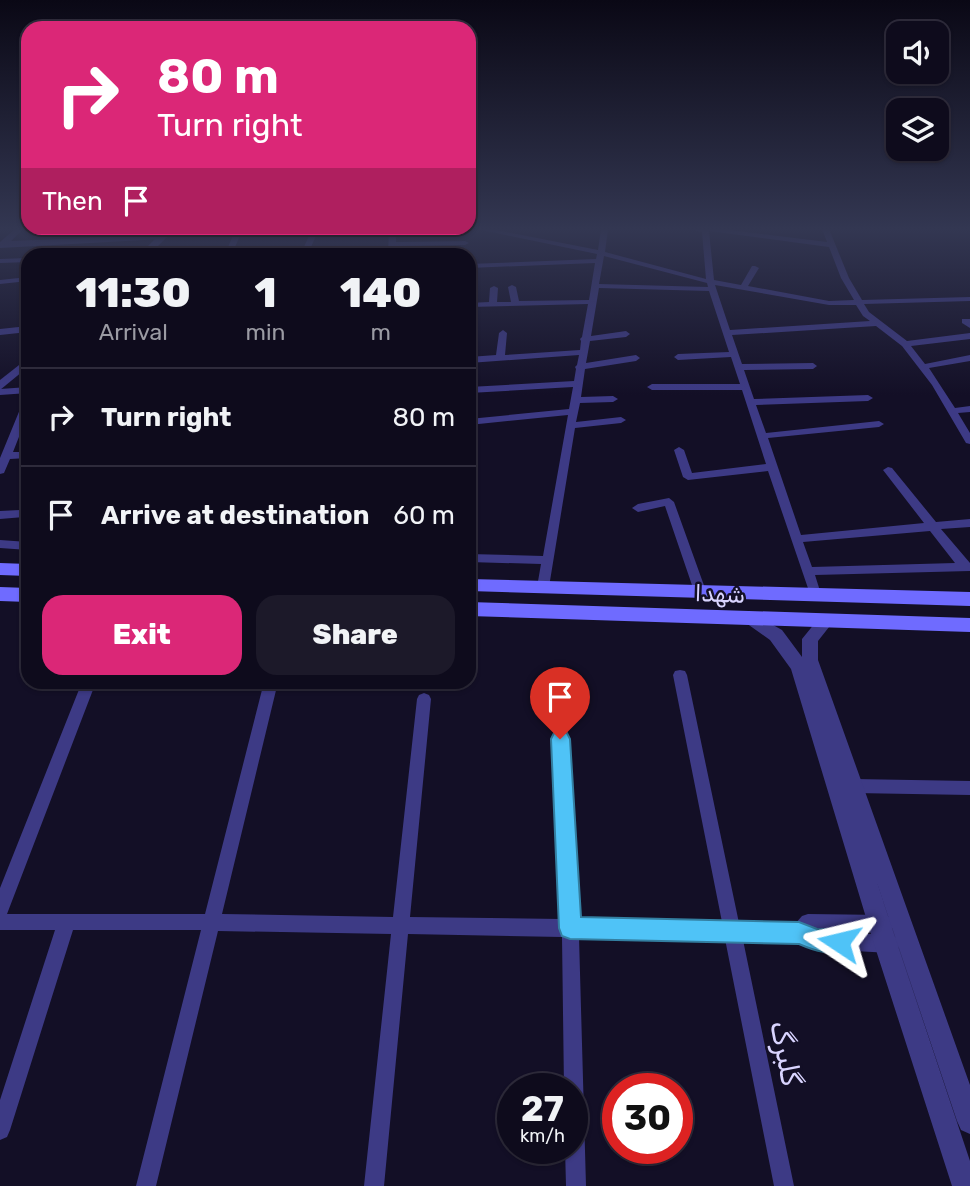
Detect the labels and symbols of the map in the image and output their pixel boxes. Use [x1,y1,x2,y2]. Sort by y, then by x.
street label: شهدا [694,579,746,609]
pin [530,667,590,739]
position arrow [802,905,876,979]
street label: گلبرگ [763,1018,808,1089]
speed limit sign: 30 [602,1073,693,1164]

